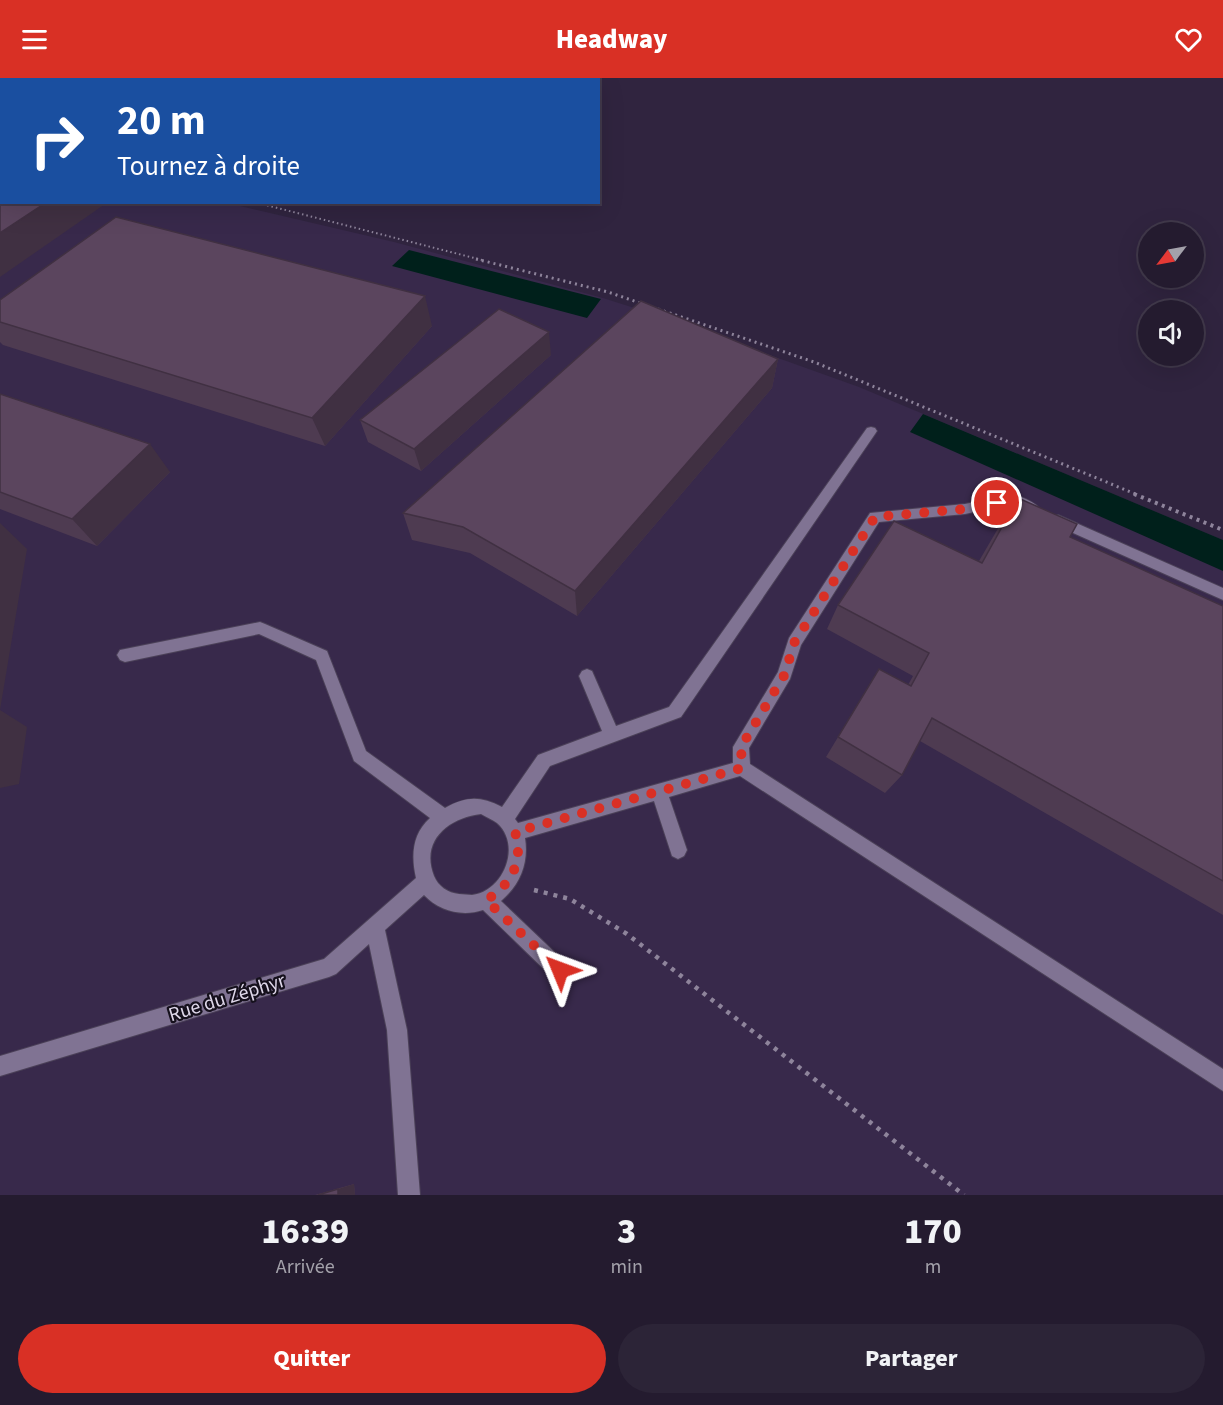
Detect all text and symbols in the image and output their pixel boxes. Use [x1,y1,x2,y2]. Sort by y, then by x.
text: Headway [556,20,667,59]
icon: menu [18,23,51,56]
icon: heart [1172,23,1205,56]
text: 20 m [117,91,206,151]
icon: right [18,102,96,180]
text: Tournez à droite [117,147,300,186]
north arrow [1138,222,1204,288]
map controls [1138,222,1204,366]
button: sound [1138,300,1204,366]
pin [971,477,1022,528]
icon: arrive [980,486,1013,519]
position arrow [528,938,592,1002]
street label: Rue du Zéphyr [165,967,289,1029]
text: 16:39 [261,1206,349,1257]
text: 3 [617,1206,636,1257]
text: 170 [904,1206,962,1257]
text: Arrivée [276,1253,335,1281]
text: min [610,1253,643,1281]
text: m [925,1253,941,1281]
button: Quitter [18,1324,606,1393]
button: Partager [618,1324,1205,1393]

